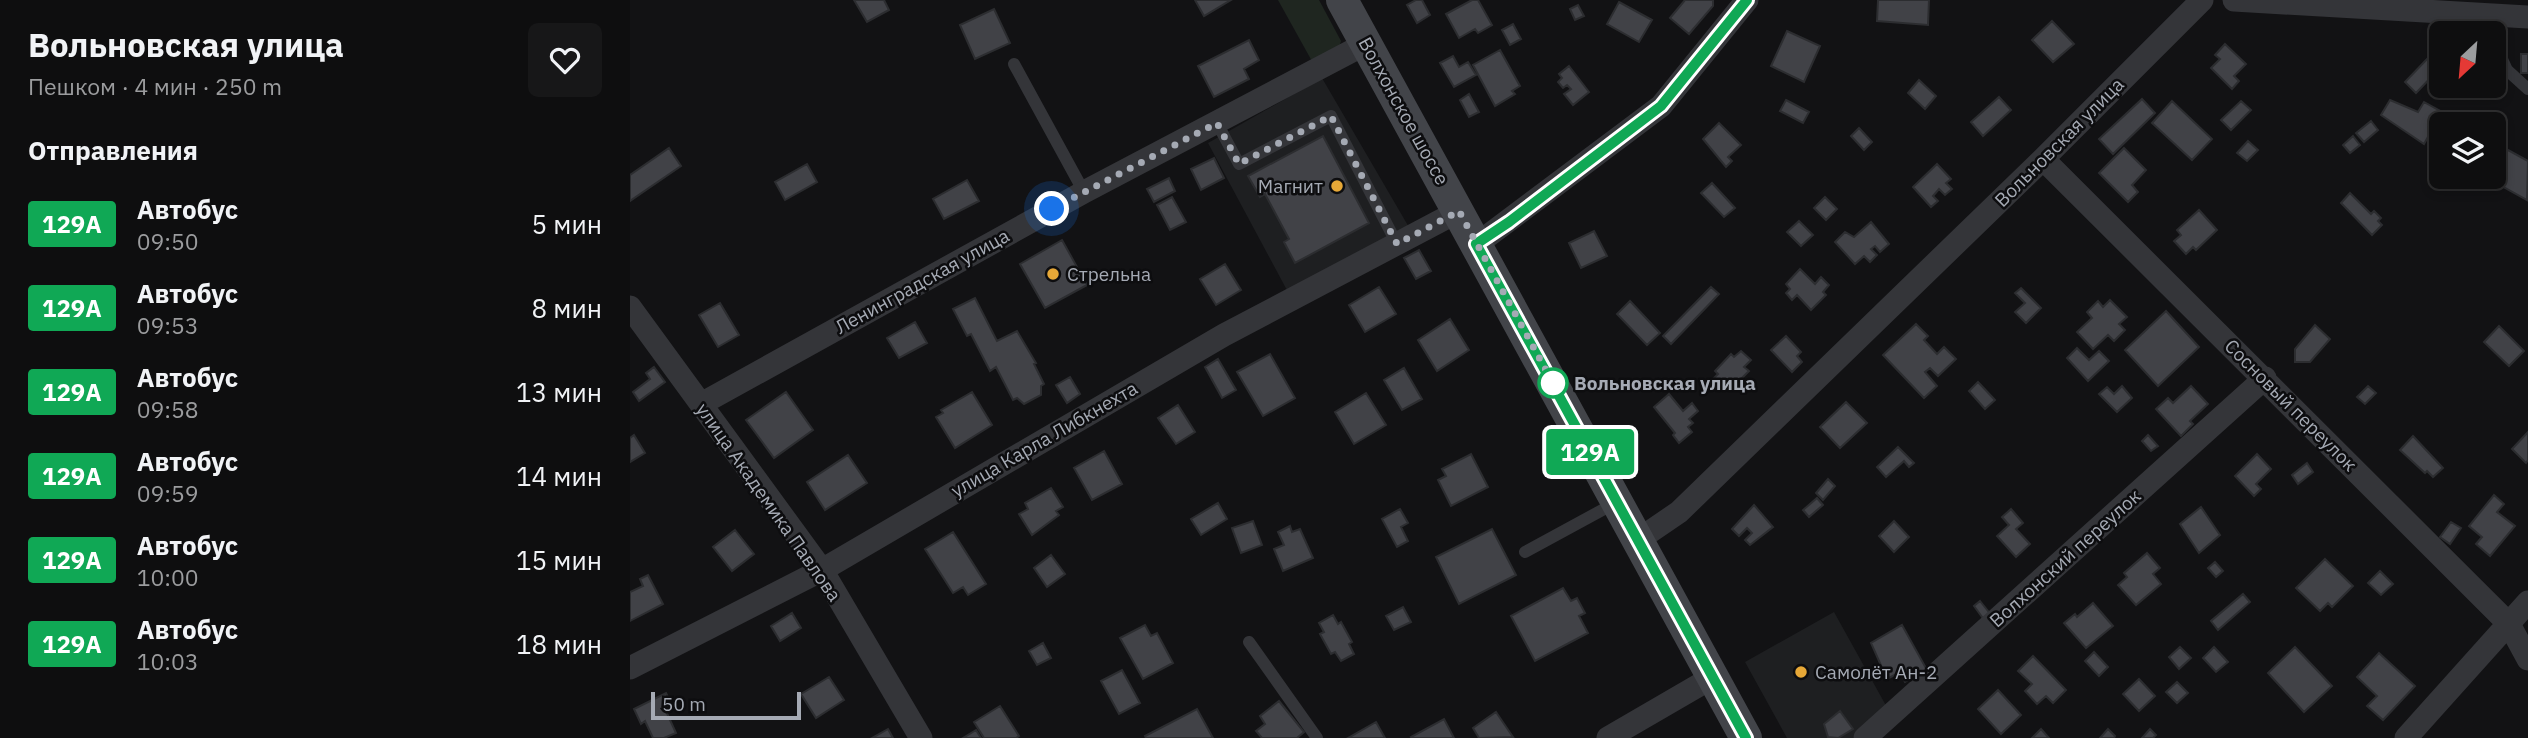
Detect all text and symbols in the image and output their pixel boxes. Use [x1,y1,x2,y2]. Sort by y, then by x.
north arrow [2429,21,2506,98]
map controls [2429,21,2506,189]
text: Вольновская улица [28,23,344,66]
button: heart [528,23,602,97]
street label: Волхонское шоссе [1353,33,1455,189]
text: Пешком · 4 мин · 250 m [28,71,282,101]
street label: Вольновская улица [1989,72,2129,212]
button: layers [2429,112,2506,189]
text: Отправления [28,133,198,167]
place label: Магнит [1258,174,1323,198]
marker: Магнит [1329,178,1345,194]
your location [1034,191,1069,226]
text: Автобус [137,192,238,226]
text: 5 мин [532,207,602,241]
text: 129А [42,208,102,240]
street label: Ленинградская улица [831,223,1013,339]
text: 09:50 [137,226,199,256]
place label: Стрельна [1067,262,1151,286]
marker: Стрельна [1045,266,1061,282]
text: Автобус [137,276,238,310]
text: 8 мин [532,291,602,325]
text: 129А [42,292,102,324]
text: 09:53 [137,310,199,340]
street label: Сосновый переулок [2220,334,2362,476]
text: Автобус [137,360,238,394]
marker: Вольновская улица [1538,368,1568,398]
place label: Вольновская улица [1574,371,1756,395]
text: 13 мин [516,375,602,409]
text: 129А [42,376,102,408]
street label: улица Карла Либкнехта [946,376,1142,502]
text: 09:58 [137,394,199,424]
street label: улица Академика Павлова [691,398,847,606]
line badge: 129А [1541,429,1639,475]
text: 129А [1560,436,1620,468]
text: Автобус [137,444,238,478]
text: 14 мин [516,459,602,493]
text: 129А [42,460,102,492]
text: 09:59 [137,478,199,508]
street label: Волхонский переулок [1984,484,2146,632]
text: Автобус [137,528,238,562]
text: 15 мин [516,543,602,577]
text: 129А [42,544,102,576]
text: 10:00 [137,562,199,592]
text: Автобус [137,612,238,646]
text: 18 мин [516,627,602,661]
text: 129А [42,628,102,660]
text: 10:03 [137,646,199,676]
place label: Самолёт Ан-2 [1815,660,1937,684]
marker: Самолёт Ан-2 [1793,664,1809,680]
scale bar [651,689,802,721]
text: 50 m [662,692,706,716]

